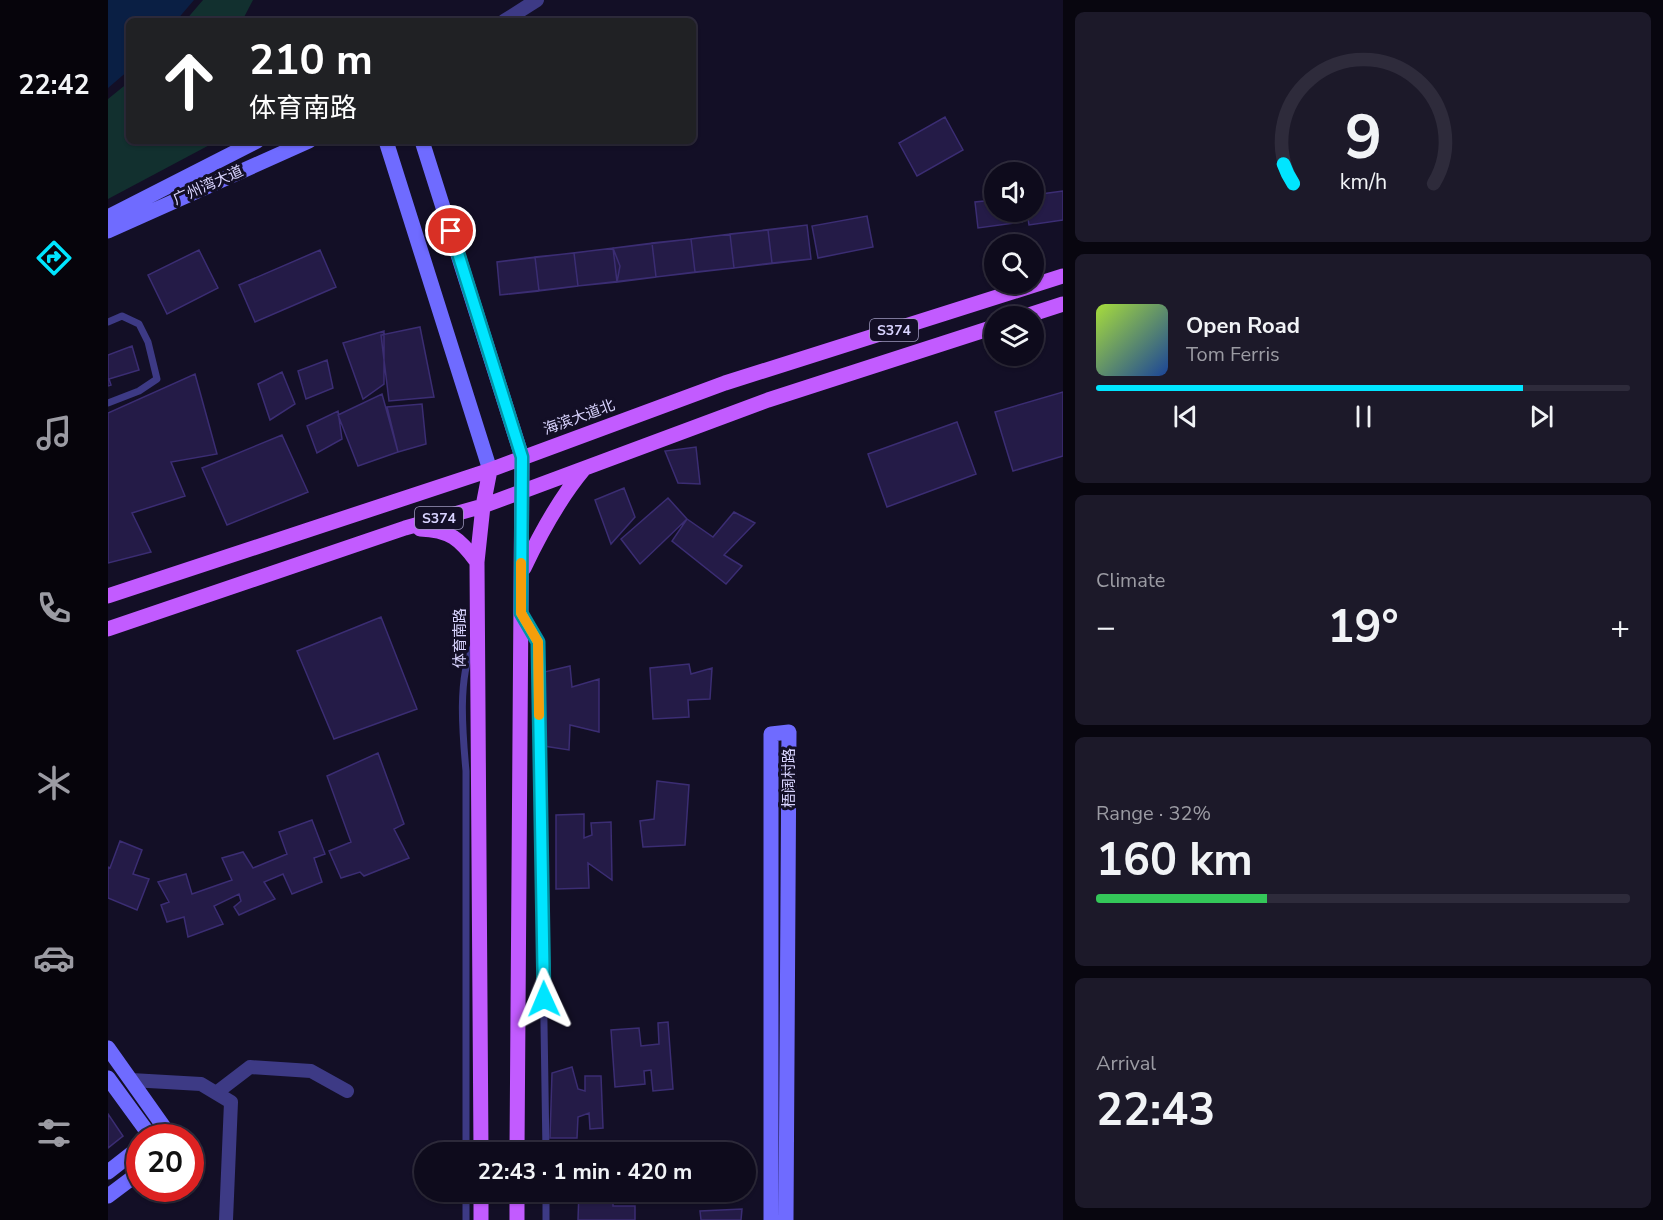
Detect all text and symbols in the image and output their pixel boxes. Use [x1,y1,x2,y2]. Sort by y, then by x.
text: 210 m [249,32,373,89]
icon: ahead [150,42,228,120]
text: 22:42 [18,67,90,104]
text: 体育南路 [249,90,357,127]
text: 9 [1344,95,1382,180]
street label: 广州湾大道 [170,161,246,209]
map controls [984,162,1044,366]
button: sound [984,162,1044,222]
text: km/h [1339,167,1387,197]
pin [425,205,476,256]
icon: arrive [434,214,467,247]
button: search [984,234,1044,294]
icon: directions [33,237,75,279]
button: layers [984,306,1044,366]
text: Open Road [1186,311,1300,341]
road number: S374 [870,319,918,341]
text: Tom Ferris [1186,341,1280,368]
street label: 海滨大道北 [540,395,618,439]
icon: previous [1169,400,1202,433]
icon: pause [1347,400,1380,433]
icon: next [1525,400,1558,433]
icon: music [33,412,75,454]
road number: S374 [415,507,463,529]
text: Climate [1096,567,1165,594]
icon: phone [33,587,75,629]
text: 19° [1327,597,1399,658]
text: − [1096,605,1116,650]
text: + [1610,605,1630,650]
street label: 体育南路 [450,608,470,668]
street label: 梧阔村路 [779,748,799,808]
icon: climate [33,762,75,804]
text: Range · 32% [1096,800,1211,827]
text: 160 km [1096,830,1253,891]
icon: car [33,937,75,979]
position arrow [512,967,576,1031]
text: Arrival [1096,1050,1156,1077]
text: 22:43 [1096,1080,1215,1141]
icon: filters [33,1112,75,1154]
speed limit sign: 20 [126,1124,204,1202]
text: 22:43 · 1 min · 420 m [478,1157,692,1187]

